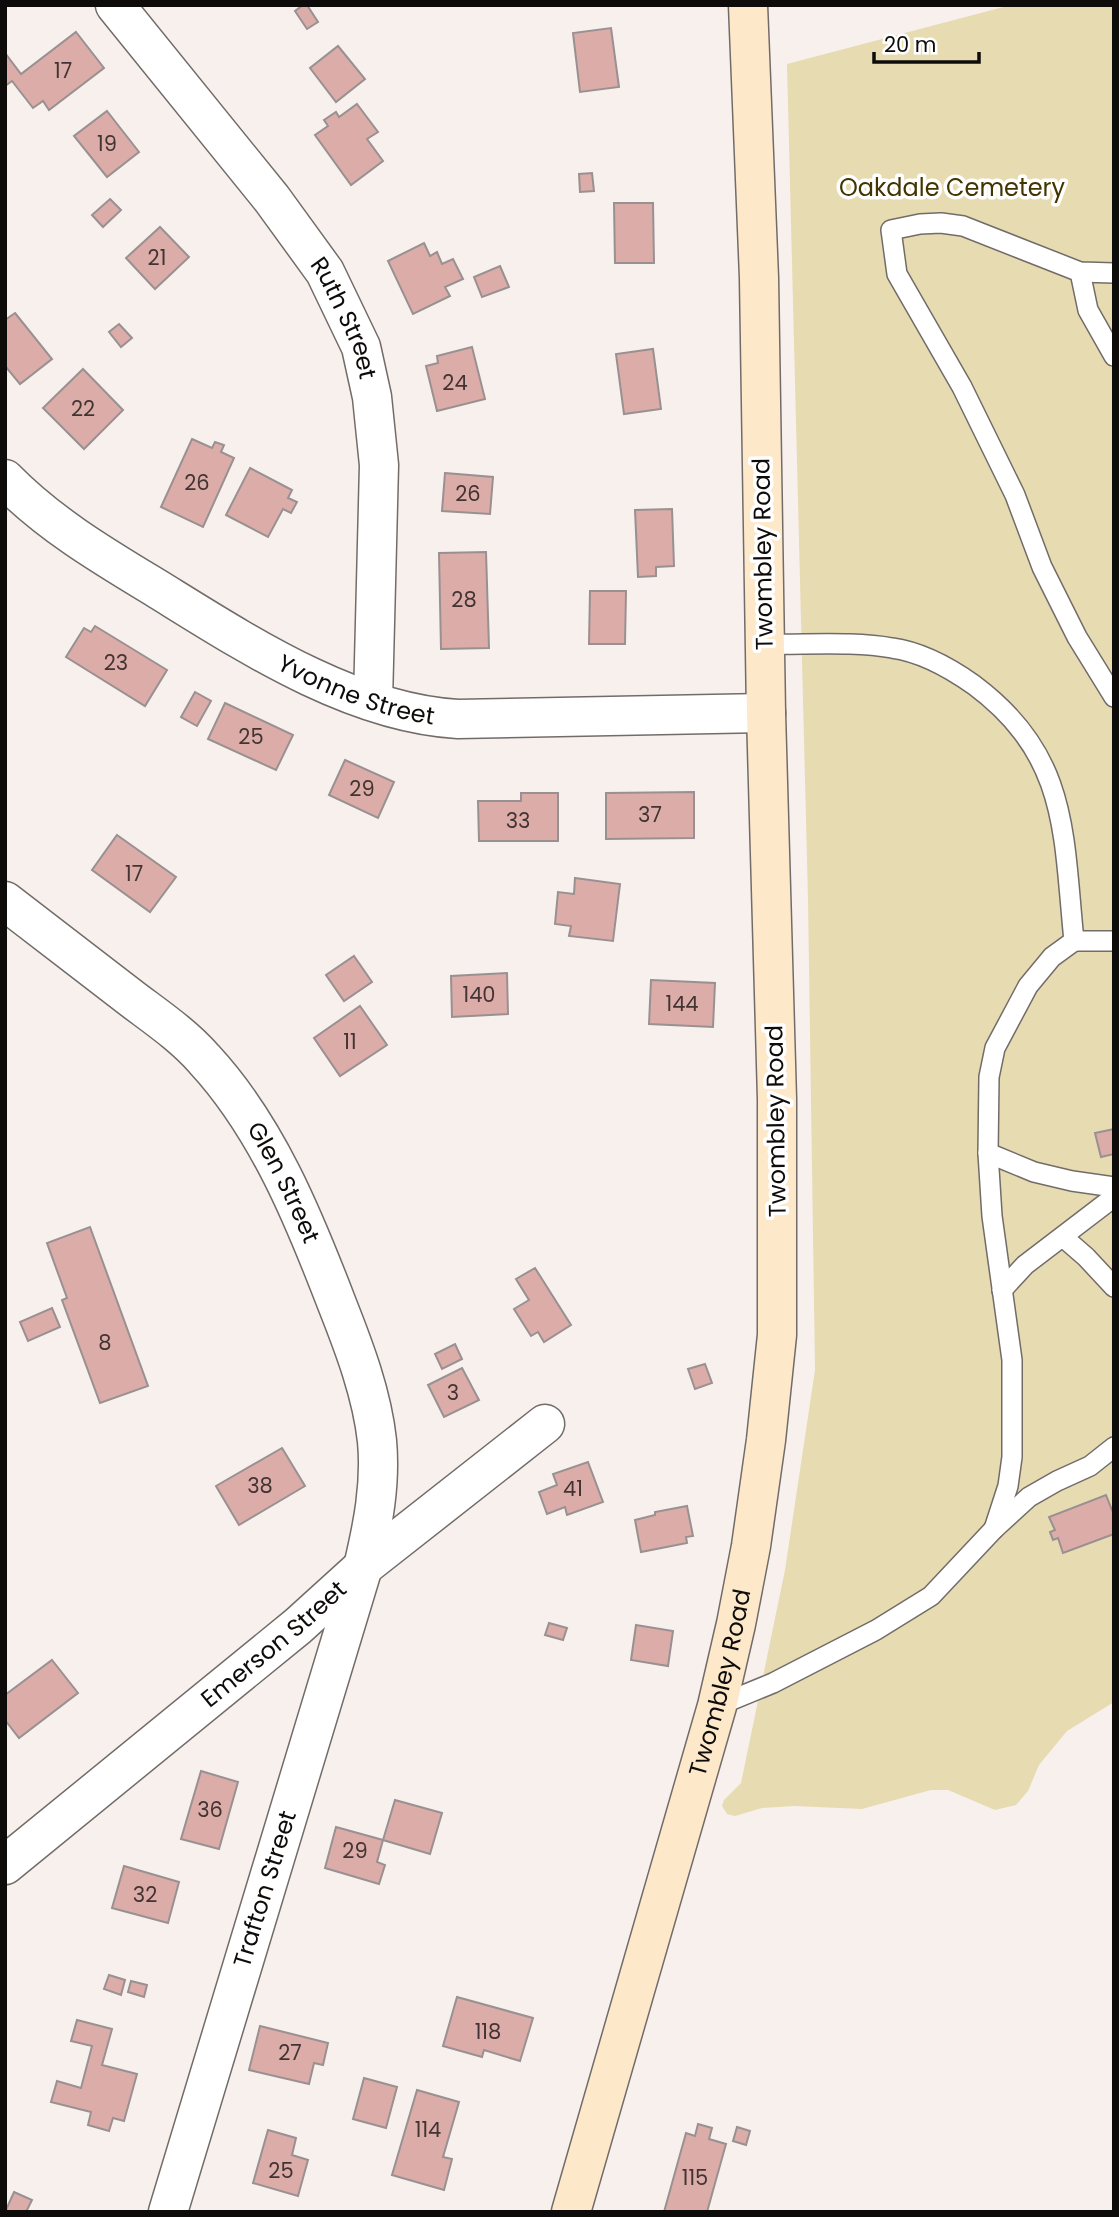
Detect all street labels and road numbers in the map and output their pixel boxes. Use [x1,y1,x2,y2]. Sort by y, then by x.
street label: Ruth Street [303,250,385,382]
street label: Twombley Road [744,458,781,650]
street label: Yvonne Street [272,646,437,733]
street label: Twombley Road [757,1025,794,1217]
street label: Glen Street [240,1115,328,1248]
street label: Emerson Street [194,1573,353,1715]
street label: Twombley Road [681,1586,758,1780]
street label: Trafton Street [225,1806,304,1971]

